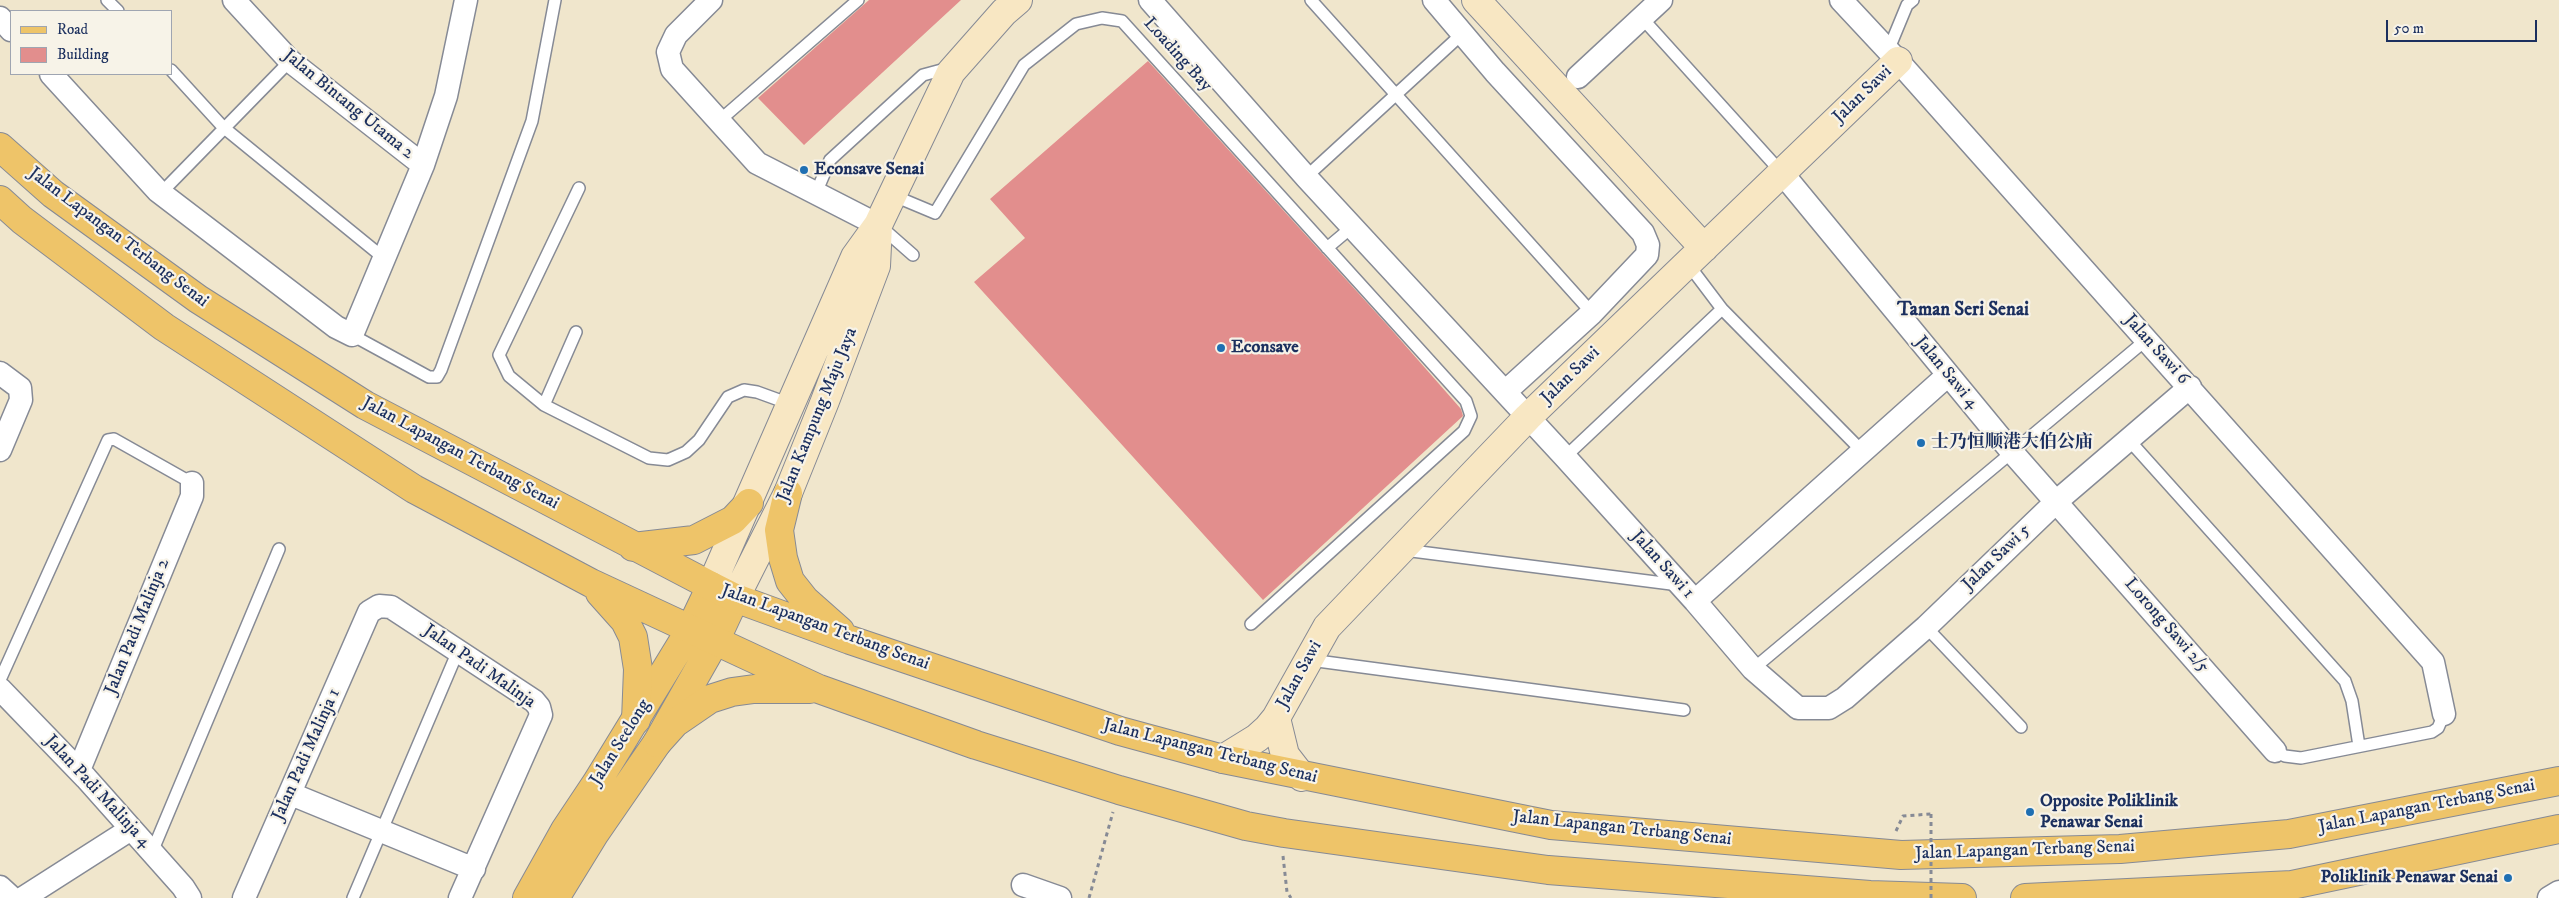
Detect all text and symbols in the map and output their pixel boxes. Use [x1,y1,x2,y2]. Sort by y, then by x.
legend [10,10,172,75]
scale bar [2389,10,2540,42]
street label: Loading Bay [1138,13,1216,97]
text: 50 m [2394,19,2424,38]
text: Road [57,20,88,39]
text: Building [57,45,109,64]
street label: Jalan Bintang Utama 2 [278,46,418,164]
street label: Jalan Sawi [1829,62,1897,128]
place label: Econsave Senai [814,159,924,181]
street label: Jalan Lapangan Terbang Senai [24,163,212,313]
marker: Econsave Senai [798,164,810,176]
district label: Taman Seri Senai [1897,300,2029,322]
street label: Jalan Sawi 6 [2119,310,2193,390]
street label: Jalan Kampung Maju Jaya [773,325,863,505]
street label: Jalan Sawi 4 [1909,332,1983,414]
place label: Econsave [1231,337,1299,359]
marker: Econsave [1215,342,1227,354]
street label: Jalan Sawi [1537,343,1605,409]
street label: Jalan Lapangan Terbang Senai [358,393,562,515]
place label: 士乃恒顺港大伯公庙 [1931,432,2093,454]
marker: 士乃恒顺港大伯公庙 [1915,437,1927,449]
street label: Jalan Sawi 5 [1958,520,2036,596]
street label: Jalan Sawi 1 [1626,526,1698,604]
street label: Jalan Padi Malinja 2 [101,556,175,698]
street label: Lorong Sawi 2/5 [2119,574,2213,678]
street label: Jalan Lapangan Terbang Senai [718,580,932,676]
street label: Jalan Padi Malinja [419,620,539,714]
street label: Jalan Sawi [1273,637,1327,713]
street label: Jalan Padi Malinja 1 [268,686,346,824]
street label: Jalan Seelong [586,696,656,790]
street label: Jalan Lapangan Terbang Senai [1101,715,1319,789]
street label: Jalan Padi Malinja 4 [39,731,155,853]
street label: Jalan Lapangan Terbang Senai [2317,775,2537,839]
place label: Opposite Poliklinik Penawar Senai [2040,791,2178,834]
marker: Opposite Poliklinik Penawar Senai [2024,806,2036,818]
street label: Jalan Lapangan Terbang Senai [1512,807,1732,851]
street label: Jalan Lapangan Terbang Senai [1915,836,2135,866]
place label: Poliklinik Penawar Senai [2320,867,2498,889]
marker: Poliklinik Penawar Senai [2502,872,2514,884]

